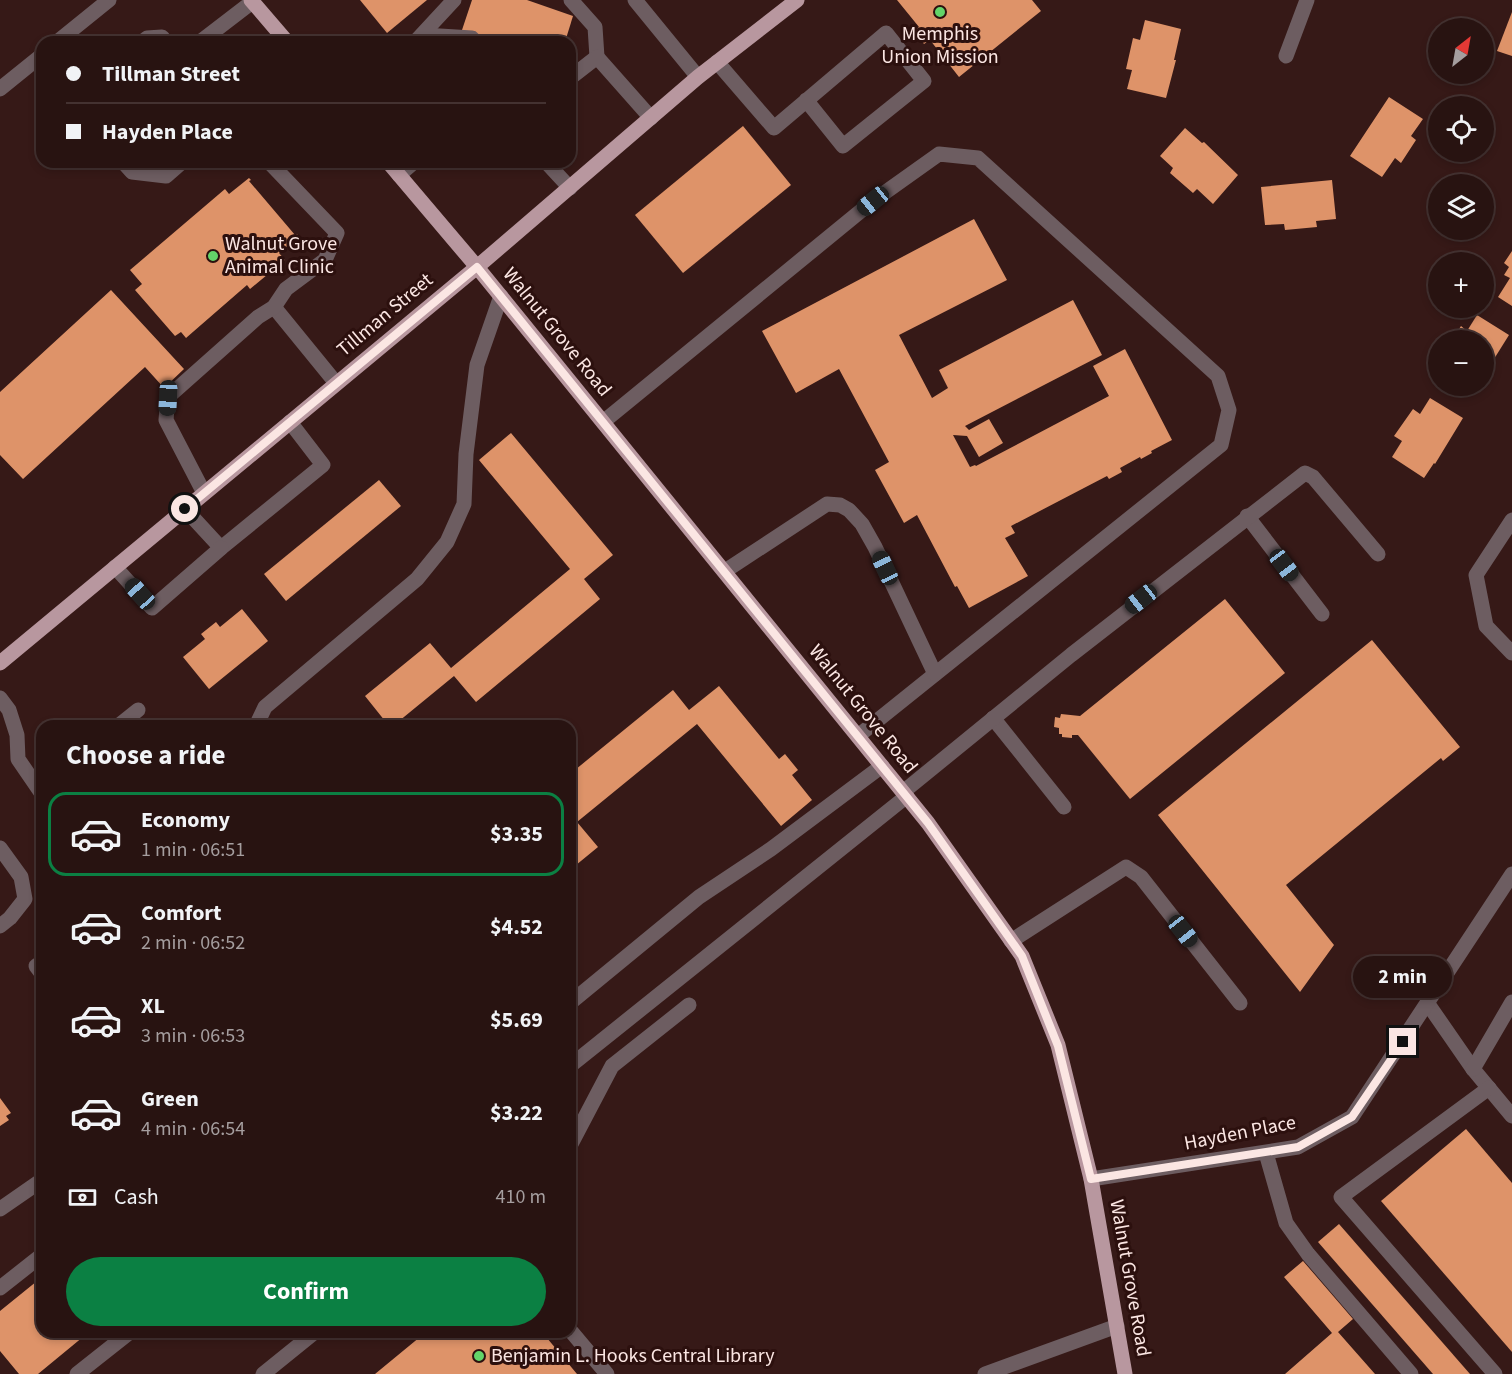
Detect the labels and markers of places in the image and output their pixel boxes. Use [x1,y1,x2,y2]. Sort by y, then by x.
marker: Memphis Union Mission [933,5,947,19]
place label: Memphis Union Mission [881,20,999,71]
place label: Walnut Grove Animal Clinic [225,230,337,281]
marker: Walnut Grove Animal Clinic [206,249,220,263]
place label: Benjamin L. Hooks Central Library [491,1342,775,1370]
marker: Benjamin L. Hooks Central Library [472,1349,486,1363]

